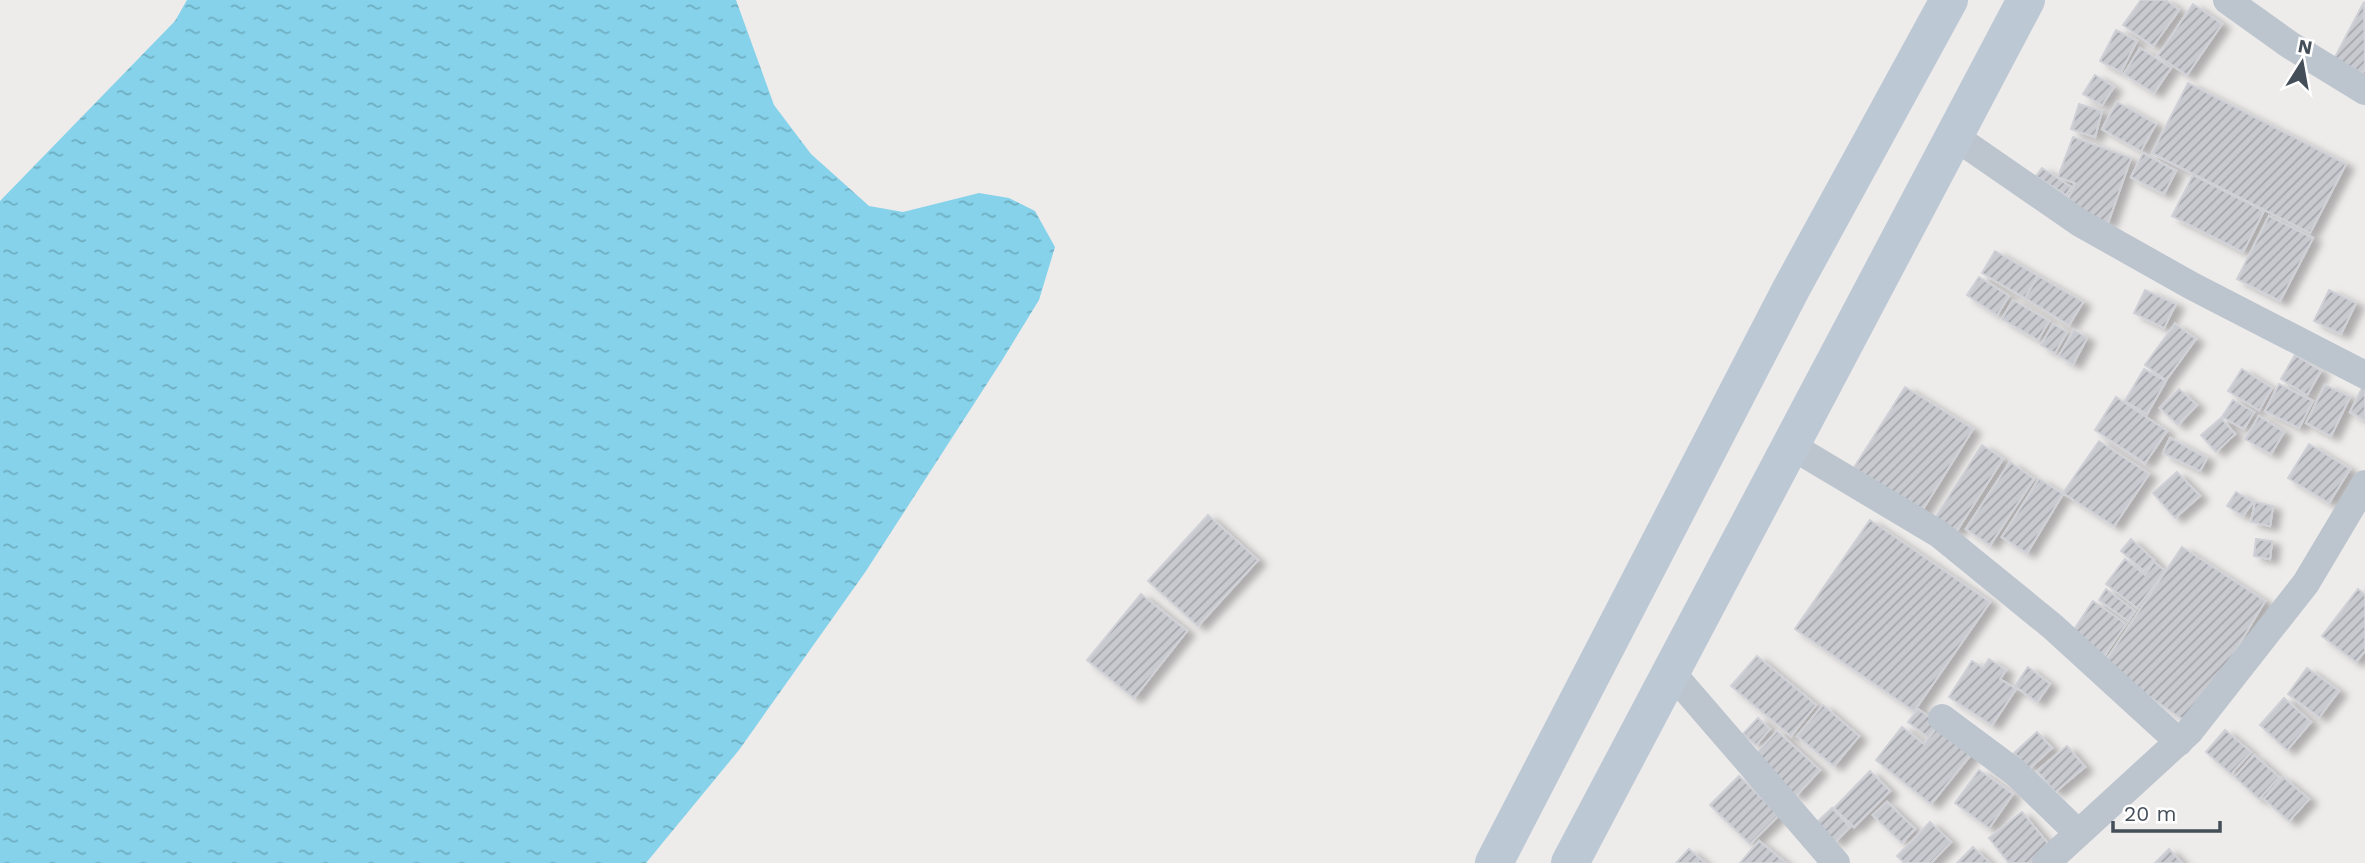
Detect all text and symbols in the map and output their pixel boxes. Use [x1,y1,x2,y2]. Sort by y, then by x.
north arrow [2267,28,2337,98]
text: N [2296,34,2314,59]
scale bar [2113,790,2220,834]
text: 20 m [2124,801,2176,826]

